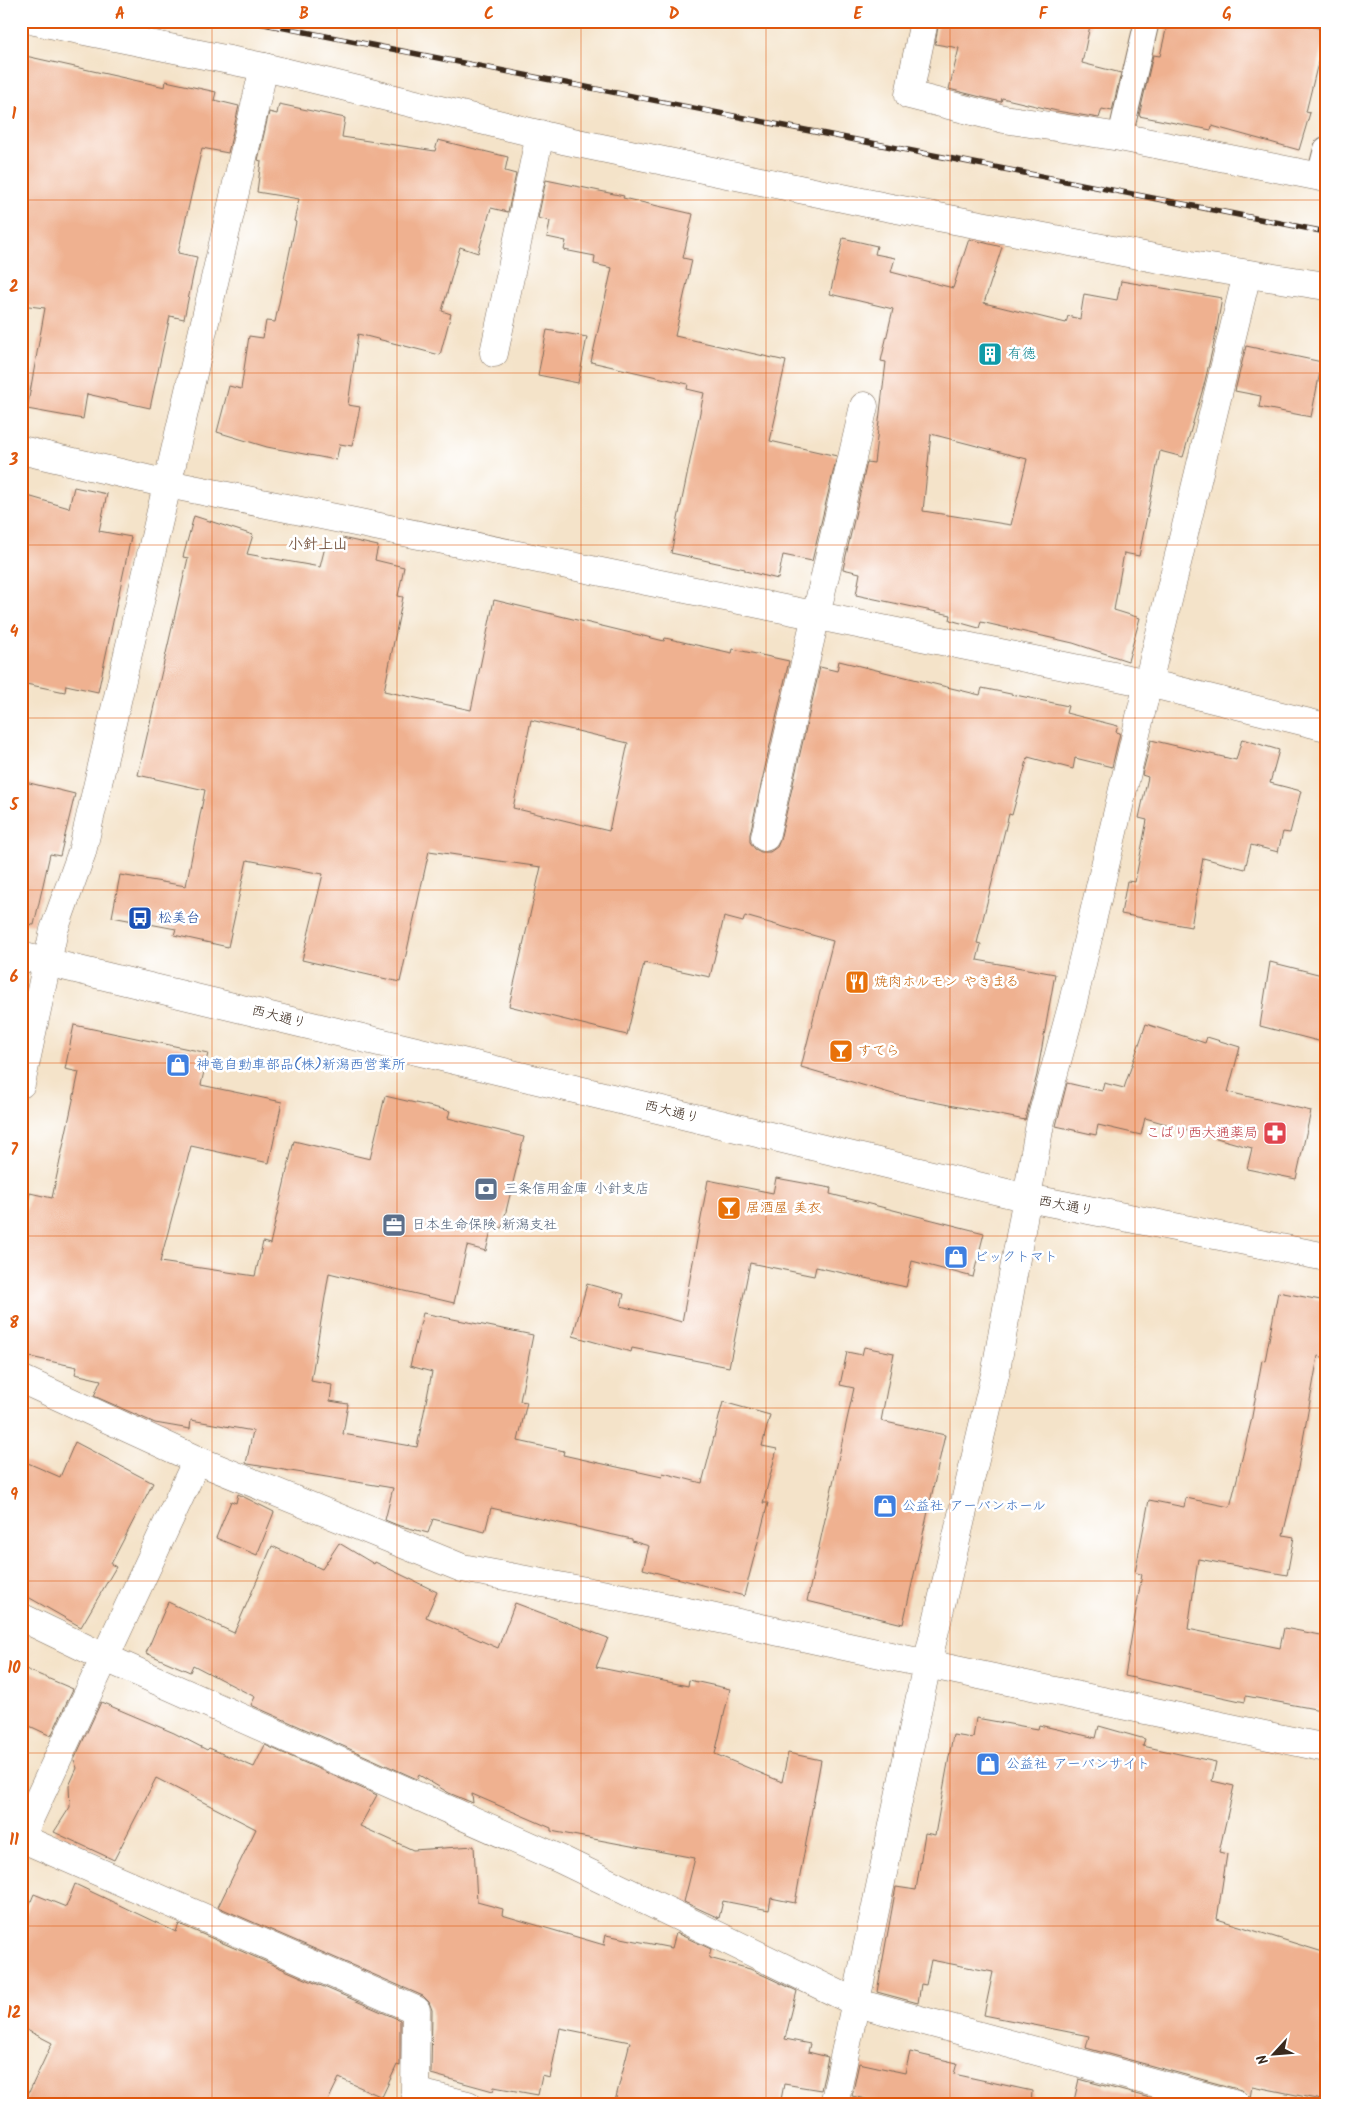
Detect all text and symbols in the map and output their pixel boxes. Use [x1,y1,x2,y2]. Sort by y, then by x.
text: A [115,2,125,27]
text: B [299,2,309,27]
text: C [484,2,494,27]
text: D [669,2,680,27]
text: E [854,2,864,27]
text: F [1039,2,1049,27]
text: G [1222,2,1232,27]
text: 1 [12,102,17,127]
text: 2 [9,275,19,300]
building icon: 有徳 [977,341,1003,367]
place label: 有徳 [1008,343,1036,365]
text: 3 [9,448,19,473]
district label: 小針上山 [288,533,348,557]
text: 4 [10,620,19,645]
text: 5 [9,793,20,818]
bus stop icon: 松美台 [127,905,153,931]
place label: 松美台 [158,907,200,929]
text: 6 [10,965,19,990]
restaurant icon: 焼肉ホルモン やきまる [844,969,870,995]
place label: 焼肉ホルモン やきまる [874,971,1020,993]
street label: 西大通り [249,1000,309,1034]
bar icon: すてら [828,1038,854,1064]
place label: すてら [858,1040,900,1062]
shop icon: 神竜自動車部品(株)新潟西営業所 [165,1052,191,1078]
place label: 神竜自動車部品(株)新潟西営業所 [196,1054,406,1076]
street label: 西大通り [642,1095,702,1129]
pharmacy icon: こばり西大通薬局 [1262,1120,1288,1146]
place label: こばり西大通薬局 [1146,1122,1258,1144]
text: 7 [10,1138,18,1163]
bank icon: 三条信用金庫 小針支店 [473,1176,499,1202]
place label: 三条信用金庫 小針支店 [504,1178,650,1200]
street label: 西大通り [1036,1190,1096,1222]
bar icon: 居酒屋 美衣 [716,1195,742,1221]
place label: 居酒屋 美衣 [746,1197,822,1219]
office icon: 日本生命保険 新潟支社 [381,1212,407,1238]
place label: 日本生命保険 新潟支社 [412,1214,558,1236]
shop icon: ビックトマト [943,1244,969,1270]
place label: ビックトマト [974,1246,1058,1268]
text: 8 [9,1311,19,1336]
text: 9 [10,1483,18,1508]
shop icon: 公益社 アーバンホール [872,1493,898,1519]
place label: 公益社 アーバンホール [902,1495,1046,1517]
text: 10 [7,1656,21,1681]
shop icon: 公益社 アーバンサイト [975,1751,1001,1777]
place label: 公益社 アーバンサイト [1006,1753,1150,1775]
text: 11 [9,1828,19,1853]
text: 12 [7,2001,21,2026]
north arrow [1250,2028,1300,2078]
text: N [1251,2050,1275,2068]

